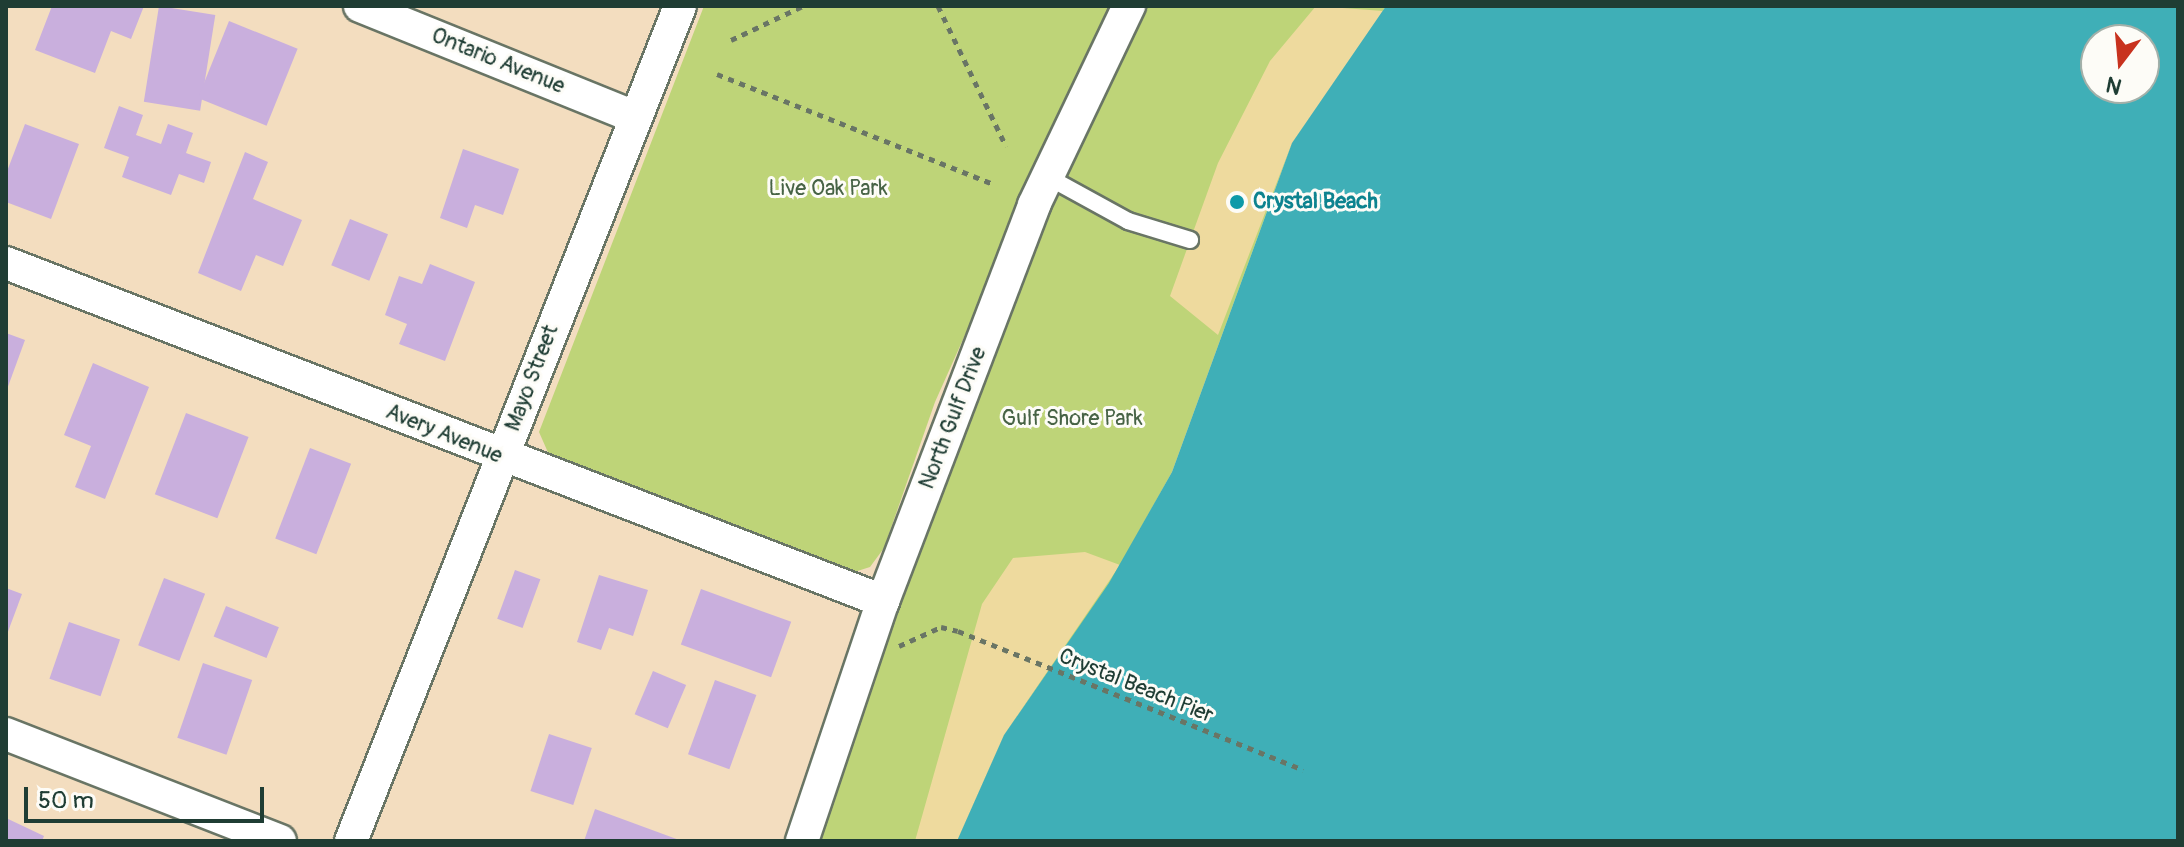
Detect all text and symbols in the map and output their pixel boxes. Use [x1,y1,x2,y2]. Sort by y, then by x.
street label: Ontario Avenue [428,22,568,100]
north arrow [2080,24,2160,104]
text: N [2103,70,2125,101]
park label: Live Oak Park [768,176,888,202]
place label: Crystal Beach [1253,189,1378,215]
marker: Crystal Beach [1228,193,1246,211]
street label: Mayo Street [500,321,564,435]
street label: North Gulf Drive [914,343,992,493]
street label: Avery Avenue [382,399,506,469]
park label: Gulf Shore Park [1001,406,1143,432]
street label: Crystal Beach Pier [1055,643,1217,729]
scale bar [28,771,268,821]
text: 50 m [38,786,94,815]

